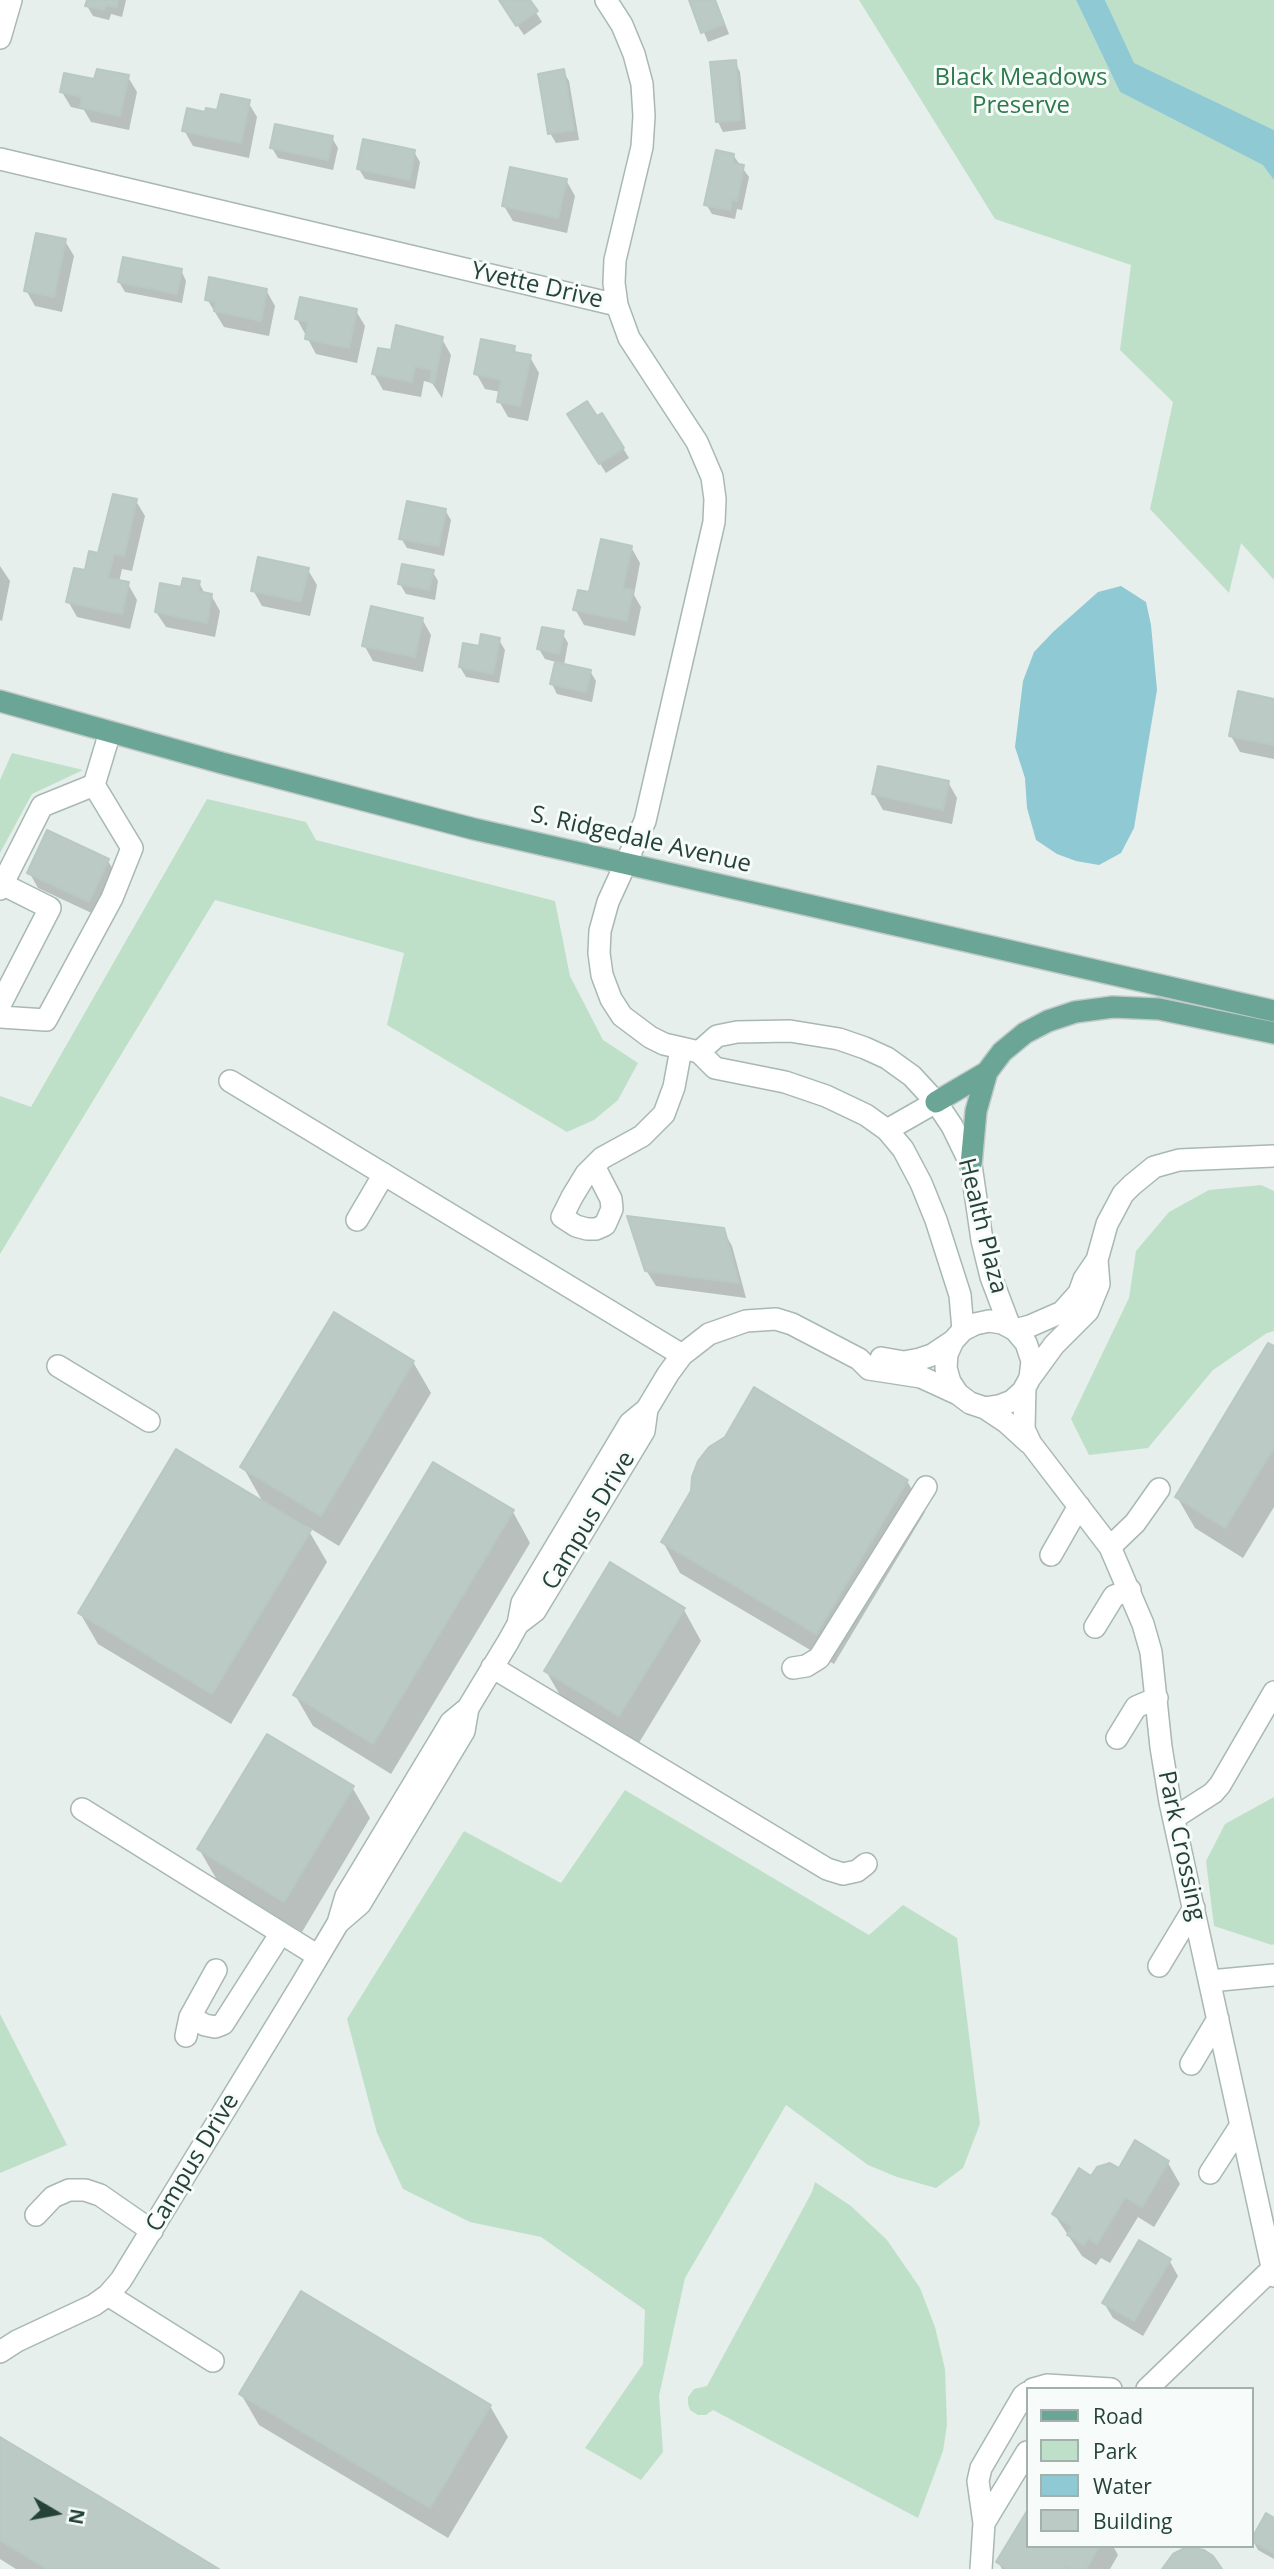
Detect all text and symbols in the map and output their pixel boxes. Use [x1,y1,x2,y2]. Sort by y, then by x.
park label: Black Meadows Preserve [935,64,1107,120]
street label: Yvette Drive [468,257,606,315]
street label: S. Ridgedale Avenue [528,801,754,879]
street label: Health Plaza [951,1155,1013,1297]
street label: Campus Drive [536,1447,642,1595]
street label: Park Crossing [1151,1768,1211,1924]
street label: Campus Drive [140,2089,246,2237]
legend [1026,2387,1253,2548]
text: Road [1093,2402,1143,2430]
text: Park [1093,2437,1137,2465]
text: Water [1093,2472,1152,2500]
north arrow [21,2478,91,2548]
text: N [63,2507,91,2527]
text: Building [1093,2507,1172,2535]

